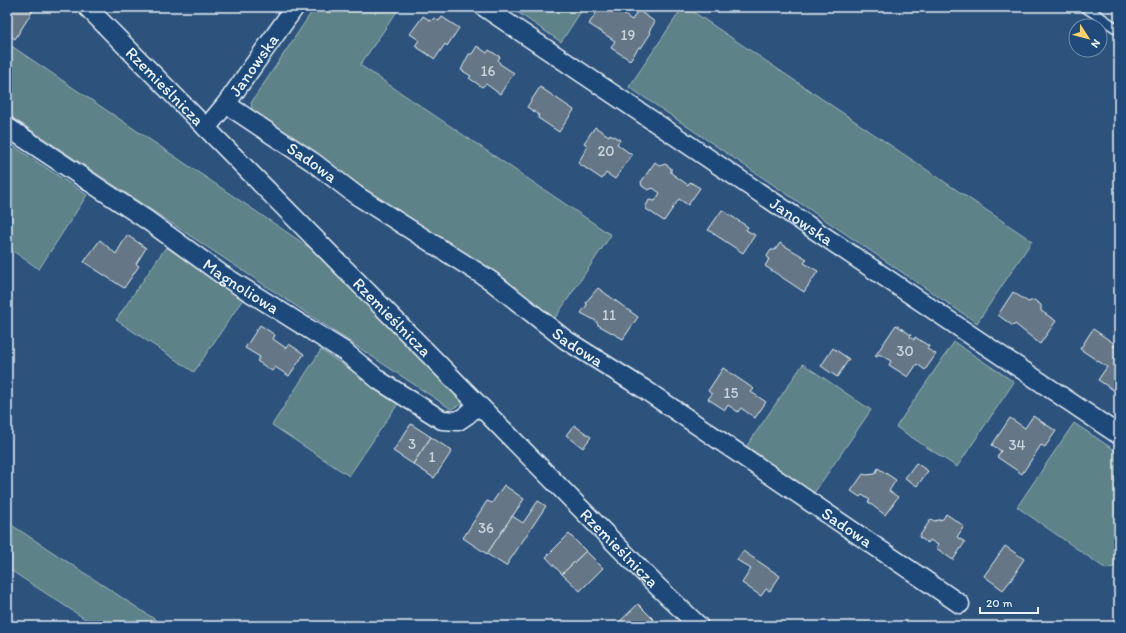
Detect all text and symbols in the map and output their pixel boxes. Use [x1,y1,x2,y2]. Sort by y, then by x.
north arrow [1068,18,1108,58]
house number: 19 [621,26,636,44]
street label: Janowska [225,30,283,100]
text: N [1088,37,1103,50]
street label: Rzemieślnicza [122,42,208,130]
house number: 16 [481,62,496,80]
street label: Sadowa [283,138,341,187]
house number: 20 [597,142,615,160]
street label: Janowska [766,193,837,250]
street label: Magnoliowa [199,254,283,318]
street label: Rzemieślnicza [349,273,435,361]
house number: 11 [602,306,616,324]
street label: Sadowa [548,323,607,371]
house number: 30 [896,342,914,360]
house number: 15 [724,384,739,402]
house number: 3 [408,435,416,453]
house number: 34 [1008,436,1026,454]
house number: 1 [429,448,436,466]
street label: Sadowa [818,503,876,552]
street label: Rzemieślnicza [576,504,663,592]
house number: 36 [478,519,494,537]
scale bar [980,589,1038,615]
text: 20 m [986,596,1013,610]

